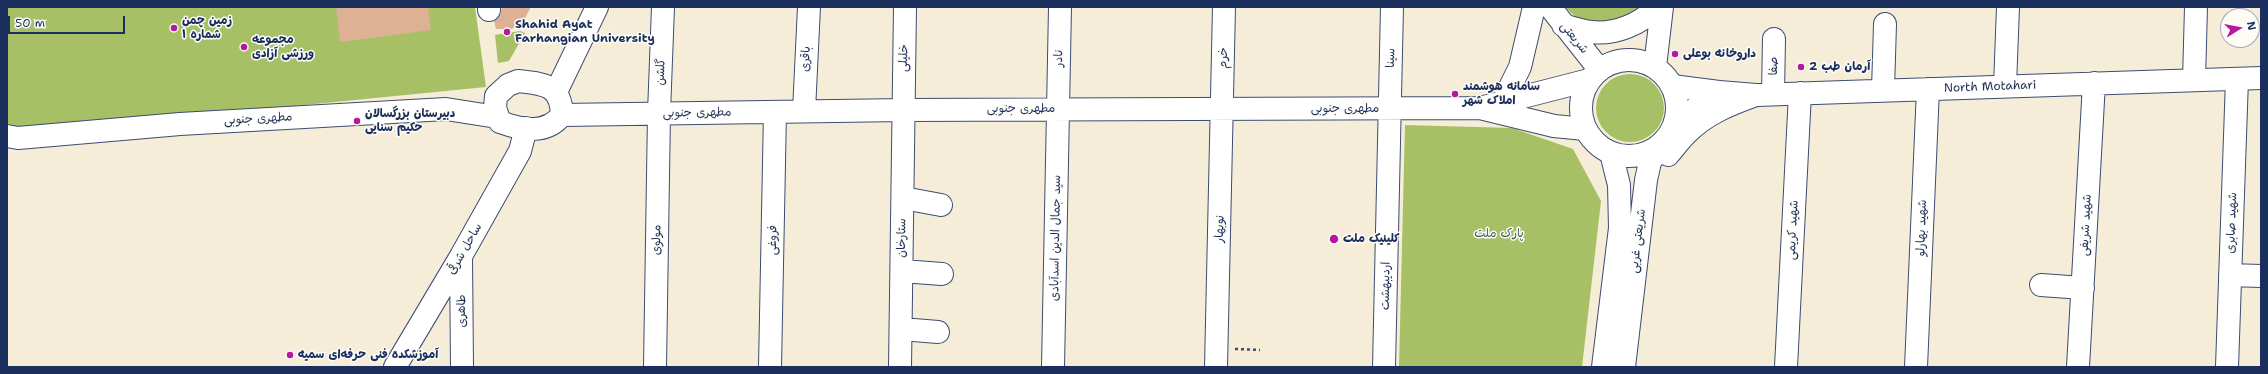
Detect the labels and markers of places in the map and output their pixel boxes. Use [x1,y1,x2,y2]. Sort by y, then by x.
place label: زمین چمن شماره ۱ [182,14,232,42]
place label: Shahid Ayat Farhangian University [515,18,655,46]
marker: زمین چمن شماره ۱ [169,23,179,33]
marker: Shahid Ayat Farhangian University [502,27,512,37]
place label: مجموعه ورزشی آزادی [252,33,314,61]
marker: مجموعه ورزشی آزادی [239,42,249,52]
place label: داروخانه بوعلی [1683,47,1756,61]
marker: داروخانه بوعلی [1670,49,1680,59]
place label: آرمان طب 2 [1809,60,1870,74]
marker: آرمان طب 2 [1796,62,1806,72]
place label: سامانه هوشمند املاک شهر [1463,80,1540,108]
marker: سامانه هوشمند املاک شهر [1450,89,1460,99]
place label: دبیرستان بزرگسالان حکیم سنایی [365,107,455,135]
marker: دبیرستان بزرگسالان حکیم سنایی [352,116,362,126]
place label: کلینیک ملت [1343,232,1400,246]
marker: کلینیک ملت [1328,233,1340,245]
place label: آموزشکده فنی حرفه‌ای سمیه [298,348,438,362]
marker: آموزشکده فنی حرفه‌ای سمیه [285,350,295,360]

